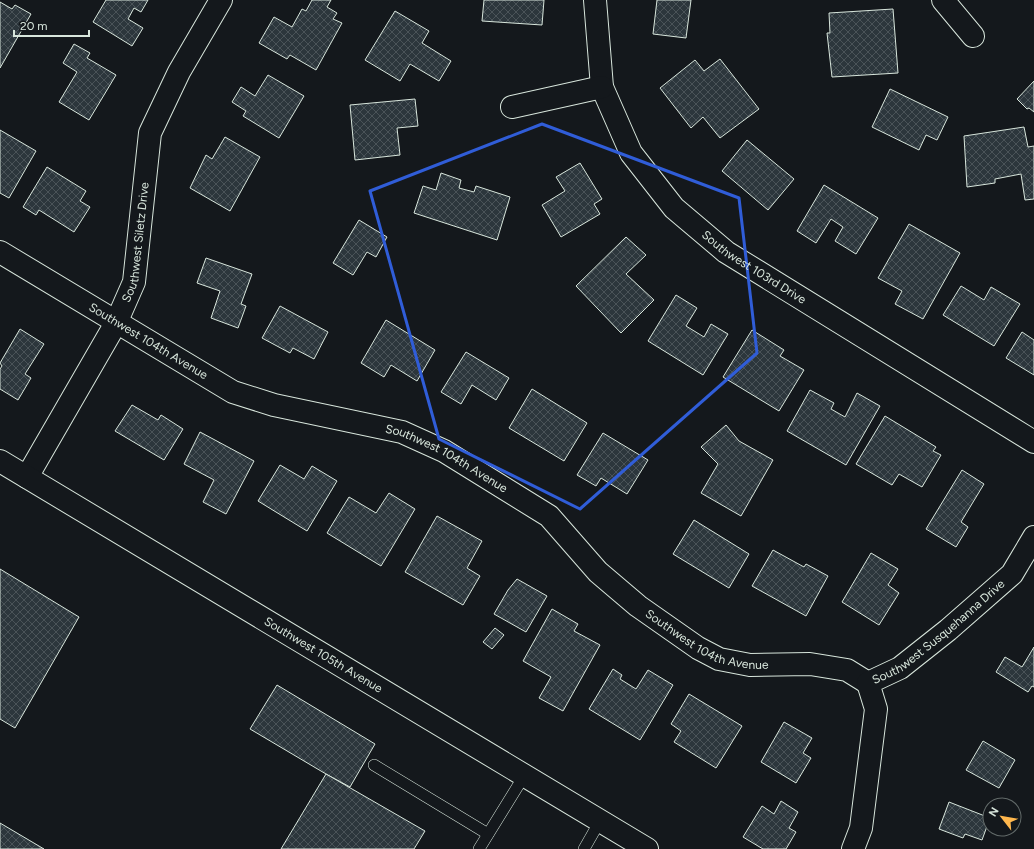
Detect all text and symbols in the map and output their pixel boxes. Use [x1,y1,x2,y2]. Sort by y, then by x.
scale bar [14,12,89,38]
text: 20 m [20,19,48,33]
street label: Southwest Siletz Drive [119,181,152,305]
street label: Southwest 103rd Drive [699,228,809,307]
street label: Southwest 104th Avenue [86,300,211,382]
street label: Southwest 104th Avenue [384,422,510,496]
street label: Southwest Susquehanna Drive [870,576,1008,687]
street label: Southwest 104th Avenue [643,606,769,672]
street label: Southwest 105th Avenue [262,614,385,696]
north arrow [982,797,1022,837]
text: N [986,805,1002,819]

